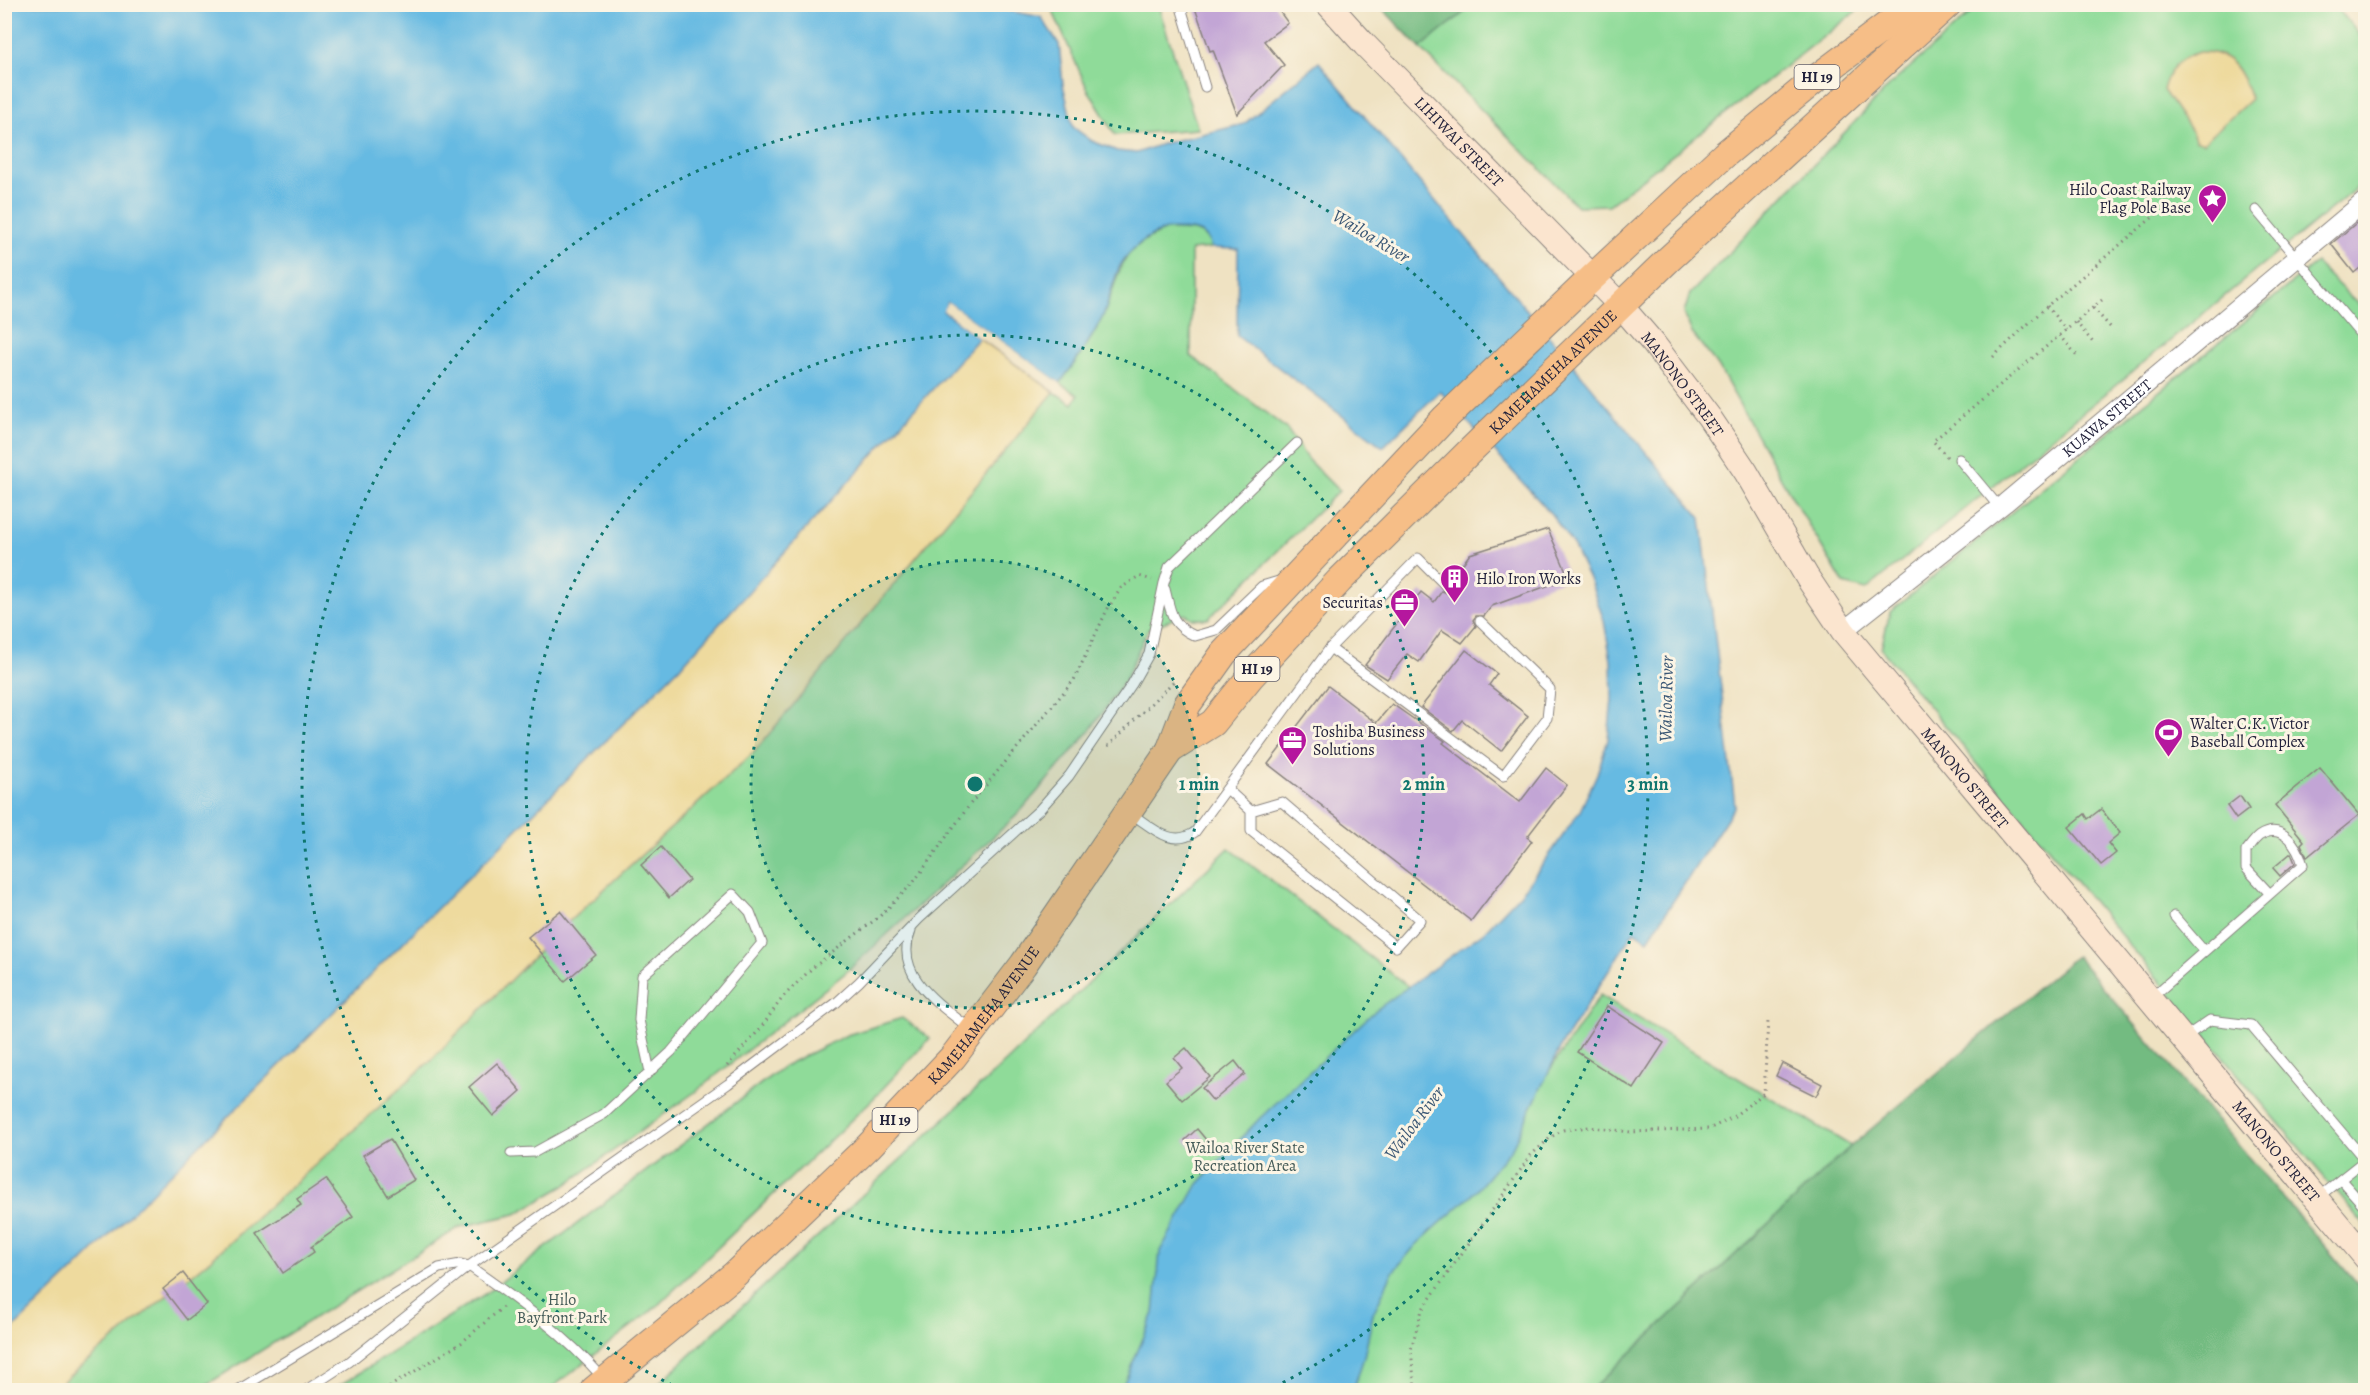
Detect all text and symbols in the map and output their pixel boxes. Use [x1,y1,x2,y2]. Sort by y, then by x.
road number: HI 19 [1794,65,1840,89]
street label: LIHIWAI STREET [1409,92,1508,192]
place label: Hilo Coast Railway Flag Pole Base [2069,179,2192,219]
place icon: Hilo Coast Railway Flag Pole Base [2196,182,2228,224]
water label: Wailoa River [1328,204,1415,269]
street label: KAMEHAMEHA AVENUE [1484,305,1622,439]
street label: MANONO STREET [1636,327,1729,441]
street label: KUAWA STREET [2058,374,2157,463]
building icon: Hilo Iron Works [1439,562,1471,604]
place label: Hilo Iron Works [1476,568,1581,590]
office icon: Securitas [1388,586,1420,628]
place label: Securitas [1322,592,1383,614]
water label: Wailoa River [1653,655,1679,742]
road number: HI 19 [1234,657,1280,681]
place label: Walter C.K. Victor Baseball Complex [2189,713,2309,753]
sports icon: Walter C.K. Victor Baseball Complex [2153,716,2185,758]
place label: Toshiba Business Solutions [1313,721,1425,761]
street label: MANONO STREET [1916,723,2013,834]
office icon: Toshiba Business Solutions [1276,724,1308,766]
text: 1 min [1179,772,1219,796]
text: 2 min [1403,772,1445,796]
text: 3 min [1627,772,1669,796]
centre of rings [965,774,985,794]
street label: KAMEHAMEHA AVENUE [923,942,1045,1090]
water label: Wailoa River [1379,1081,1450,1165]
street label: MANONO STREET [2227,1096,2325,1207]
road number: HI 19 [872,1108,918,1132]
park label: Wailoa River State Recreation Area [1184,1137,1305,1177]
park label: Hilo Bayfront Park [517,1289,607,1329]

